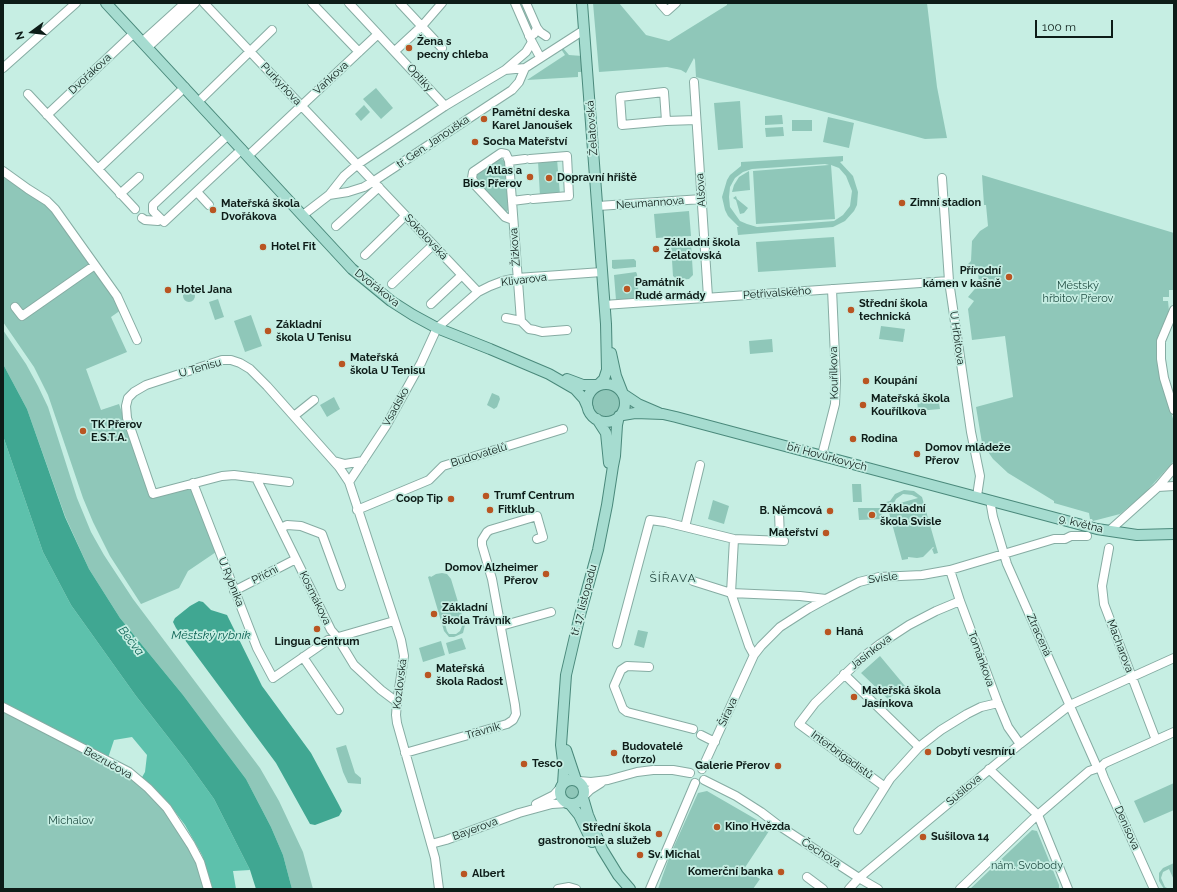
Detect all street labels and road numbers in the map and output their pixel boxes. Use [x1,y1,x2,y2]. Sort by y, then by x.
street label: Dvořákova [66,51,114,97]
street label: Vaňkova [311,59,351,97]
street label: Purkyňova [258,60,304,108]
street label: Optiky [404,61,436,95]
street label: Želatovská [584,100,600,156]
street label: tř. Gen. Janouška [394,113,472,171]
street label: Alšova [693,173,709,207]
street label: Neumannova [615,194,685,212]
street label: Sokolovská [402,211,450,263]
street label: Žižkova [507,227,523,267]
street label: Dvořákova [352,266,402,310]
street label: Klivarova [500,271,548,289]
street label: Petřivalského [743,284,811,302]
street label: U Hřbitova [947,310,967,366]
street label: Kouřílkova [827,347,841,399]
street label: U Tenisu [177,356,223,380]
street label: Vsadsko [380,385,412,429]
street label: Budovatelů [449,440,509,470]
street label: bří Hovůrkových [785,440,869,474]
street label: 9. května [1057,512,1105,536]
street label: U Rybníka [215,556,247,608]
street label: Příční [250,563,280,587]
street label: tř. 17. listopadu [568,563,600,637]
street label: Kosmákova [296,569,334,627]
street label: Svisle [867,569,899,587]
street label: Ztracená [1024,612,1054,658]
street label: Macharova [1104,618,1136,674]
street label: Tománkova [965,629,997,689]
street label: Jasínkova [848,632,894,672]
street label: Kozlovská [390,658,410,710]
street label: Šířava [716,695,740,729]
street label: Trávník [464,720,502,742]
street label: Interbrigadistů [808,728,876,782]
street label: Bezručova [81,744,135,782]
street label: Sušilova [944,771,984,809]
street label: Denisova [1112,804,1142,852]
street label: Bayerova [451,815,499,843]
street label: Čechova [799,835,843,871]

